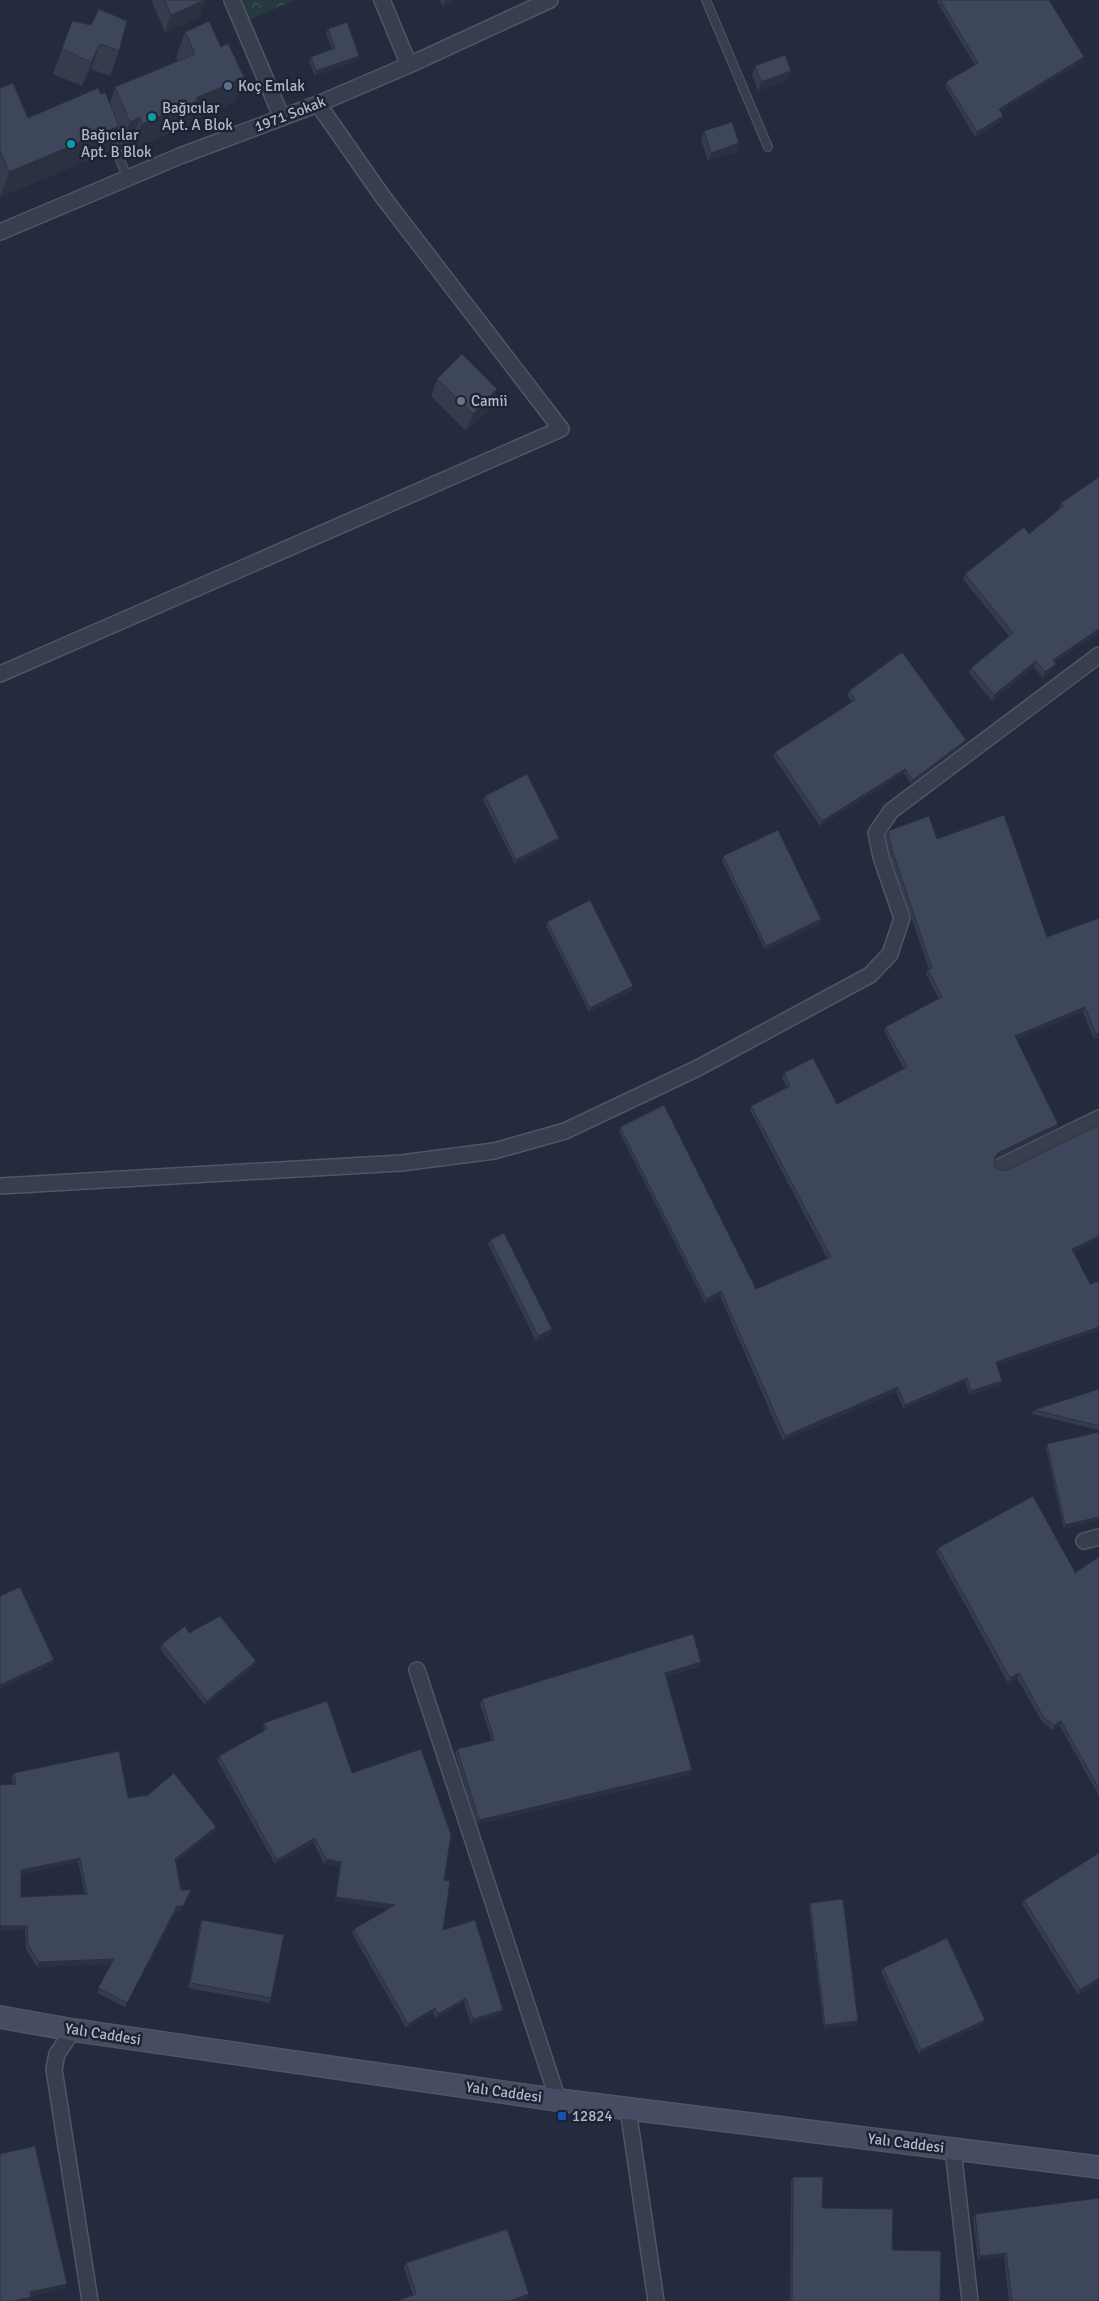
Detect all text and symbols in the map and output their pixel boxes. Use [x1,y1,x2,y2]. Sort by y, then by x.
place label: Koç Emlak [238,77,305,95]
marker: Koç Emlak [222,80,234,92]
street label: 1971 Sokak [252,92,328,136]
place label: Bağıcılar Apt. A Blok [162,99,233,134]
marker: Bağıcılar Apt. A Blok [146,111,158,123]
place label: Bağıcılar Apt. B Blok [81,126,152,161]
marker: Bağıcılar Apt. B Blok [65,138,77,150]
place label: Camii [471,392,508,410]
marker: Camii [455,395,467,407]
street label: Yalı Caddesi [64,2019,142,2049]
street label: Yalı Caddesi [465,2078,543,2106]
place label: 12824 [572,2107,613,2125]
marker: 12824 [556,2110,568,2122]
street label: Yalı Caddesi [867,2129,945,2157]

